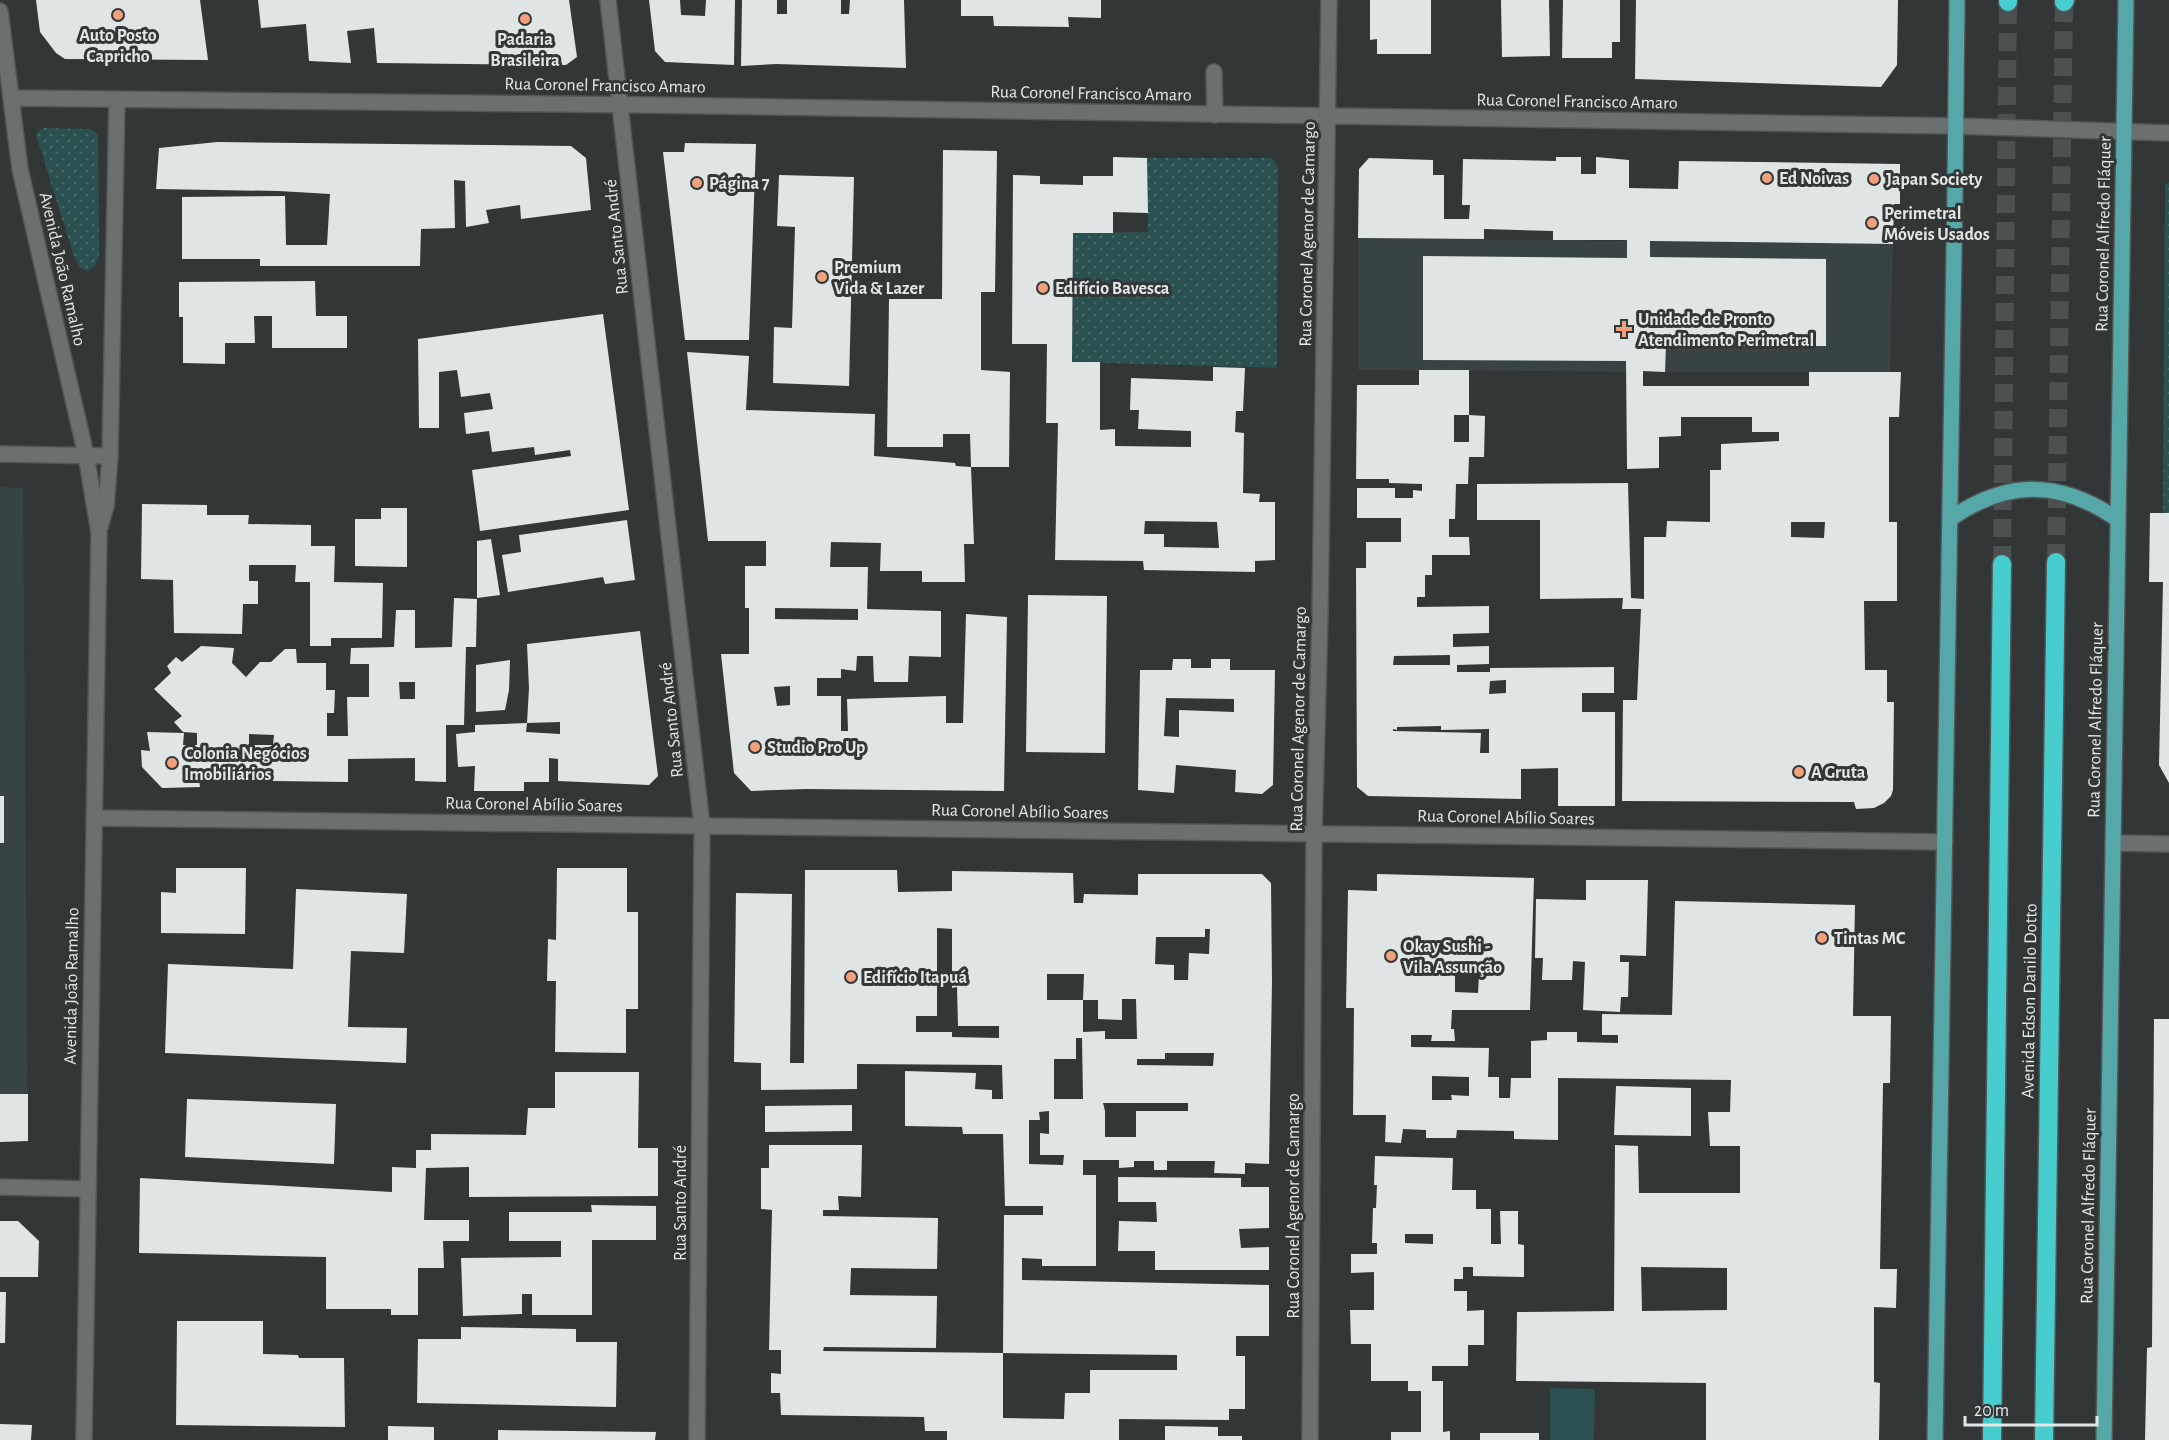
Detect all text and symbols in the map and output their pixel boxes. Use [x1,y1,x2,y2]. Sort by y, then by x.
marker: Auto Posto Capricho [111,8,125,22]
marker: Padaria Brasileira [518,12,532,26]
place label: Auto Posto Capricho [79,27,157,66]
place label: Padaria Brasileira [490,31,560,70]
street label: Rua Coronel Francisco Amaro [504,75,706,97]
street label: Rua Coronel Francisco Amaro [990,83,1192,105]
street label: Rua Coronel Francisco Amaro [1476,91,1678,113]
street label: Rua Coronel Agenor de Camargo [1297,121,1319,347]
street label: Rua Coronel Alfredo Fláquer [2093,136,2115,332]
place label: Ed Noivas [1779,170,1849,188]
marker: Ed Noivas [1760,171,1774,185]
place label: Japan Society [1886,171,1983,189]
marker: Japan Society [1867,172,1881,186]
place label: Página 7 [709,175,770,193]
marker: Página 7 [690,176,704,190]
street label: Rua Santo André [602,178,632,295]
street label: Avenida João Ramalho [36,191,89,348]
place label: Perimetral Móveis Usados [1884,205,1990,244]
marker: Perimetral Móveis Usados [1865,216,1879,230]
place label: Premium Vida & Lazer [834,259,925,298]
marker: Premium Vida & Lazer [815,270,829,284]
place label: Edifício Bavesca [1055,280,1170,298]
marker: Edifício Bavesca [1036,281,1050,295]
place label: Unidade de Pronto Atendimento Perimetral [1638,311,1814,350]
marker: Unidade de Pronto Atendimento Perimetral [1615,320,1633,338]
street label: Rua Coronel Agenor de Camargo [1288,606,1310,832]
street label: Rua Coronel Alfredo Fláquer [2085,622,2107,818]
street label: Rua Santo André [657,661,687,778]
place label: Studio Pro Up [767,739,865,757]
marker: Studio Pro Up [748,740,762,754]
place label: Colonia Negócios Imobiliários [184,745,307,784]
marker: Colonia Negócios Imobiliários [165,756,179,770]
place label: A Gruta [1811,764,1866,782]
marker: A Gruta [1792,765,1806,779]
street label: Rua Coronel Abílio Soares [445,794,623,816]
street label: Rua Coronel Abílio Soares [931,801,1109,823]
street label: Rua Coronel Abílio Soares [1417,807,1595,829]
street label: Avenida Edson Danilo Dotto [2019,903,2041,1099]
street label: Avenida João Ramalho [62,907,82,1065]
place label: Tintas MC [1834,930,1906,948]
marker: Tintas MC [1815,931,1829,945]
place label: Okay Sushi - Vila Assunção [1403,938,1502,977]
marker: Okay Sushi - Vila Assunção [1384,949,1398,963]
place label: Edifício Itapuá [863,969,967,987]
marker: Edifício Itapuá [844,970,858,984]
street label: Rua Coronel Agenor de Camargo [1285,1093,1303,1319]
street label: Rua Coronel Alfredo Fláquer [2078,1108,2100,1304]
street label: Rua Santo André [672,1145,690,1261]
scale bar [1965,1389,2097,1427]
text: 20 m [1974,1402,2009,1420]

